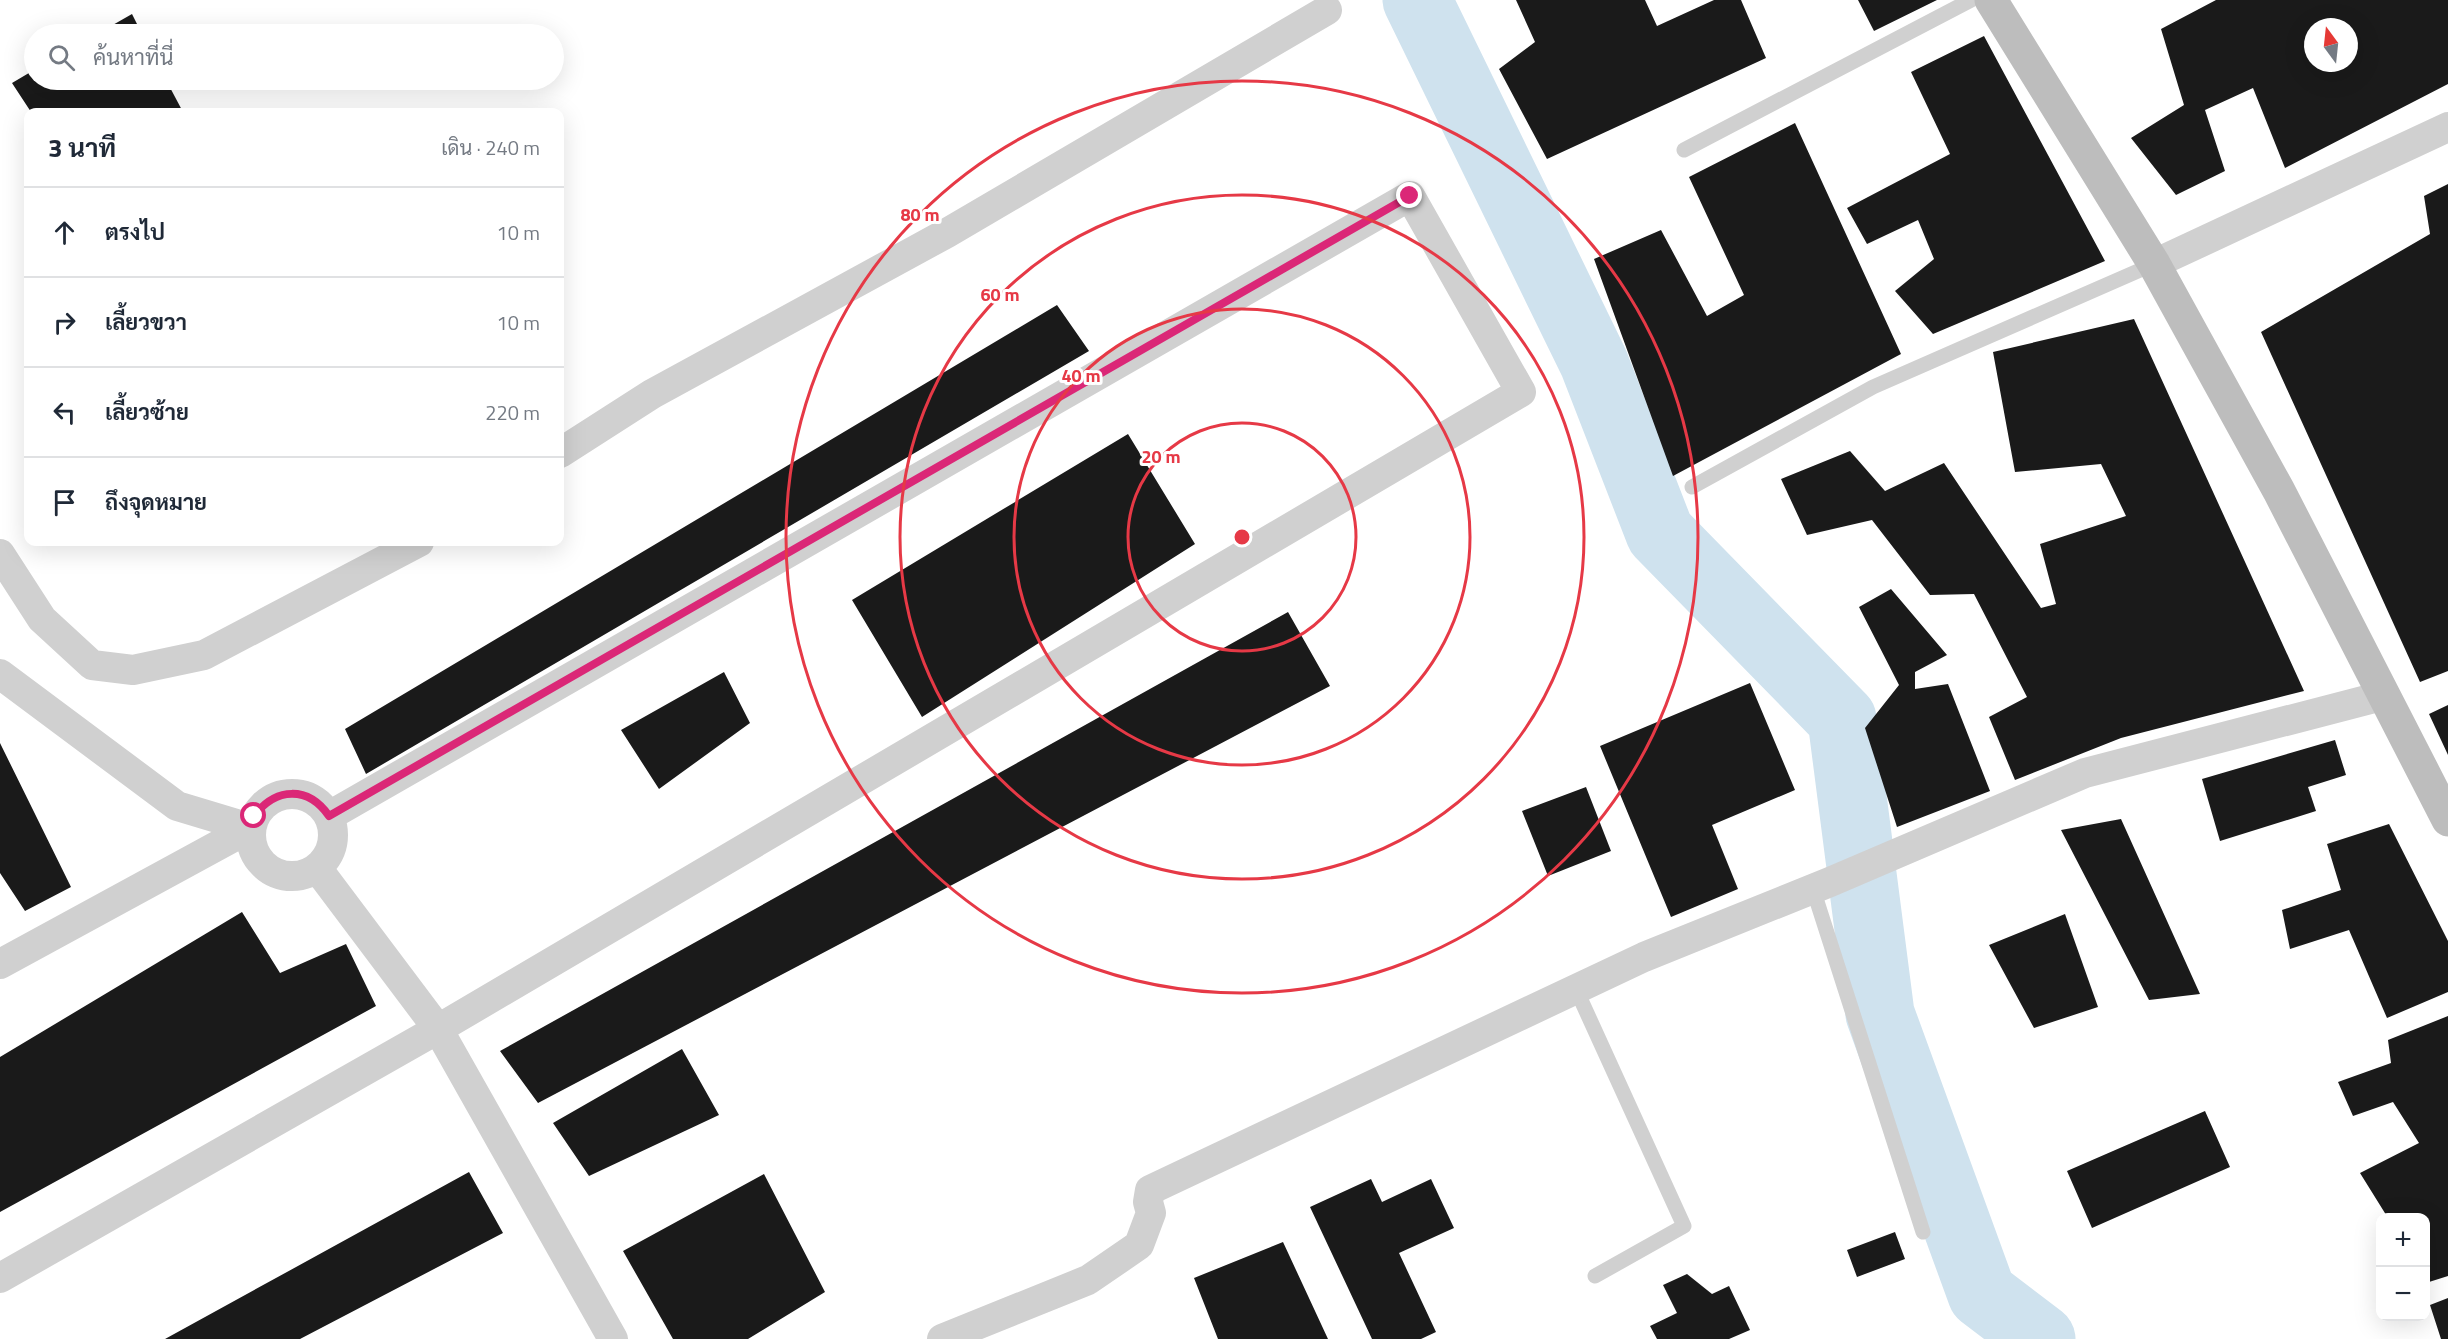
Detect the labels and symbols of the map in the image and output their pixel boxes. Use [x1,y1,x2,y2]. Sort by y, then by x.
north arrow [2304,18,2358,72]
route end [1396,182,1422,208]
text: 80 m [900,201,940,228]
text: 60 m [980,281,1020,308]
text: 40 m [1061,362,1101,389]
text: 20 m [1141,443,1181,470]
centre of rings [1232,527,1252,547]
route start [240,802,266,828]

